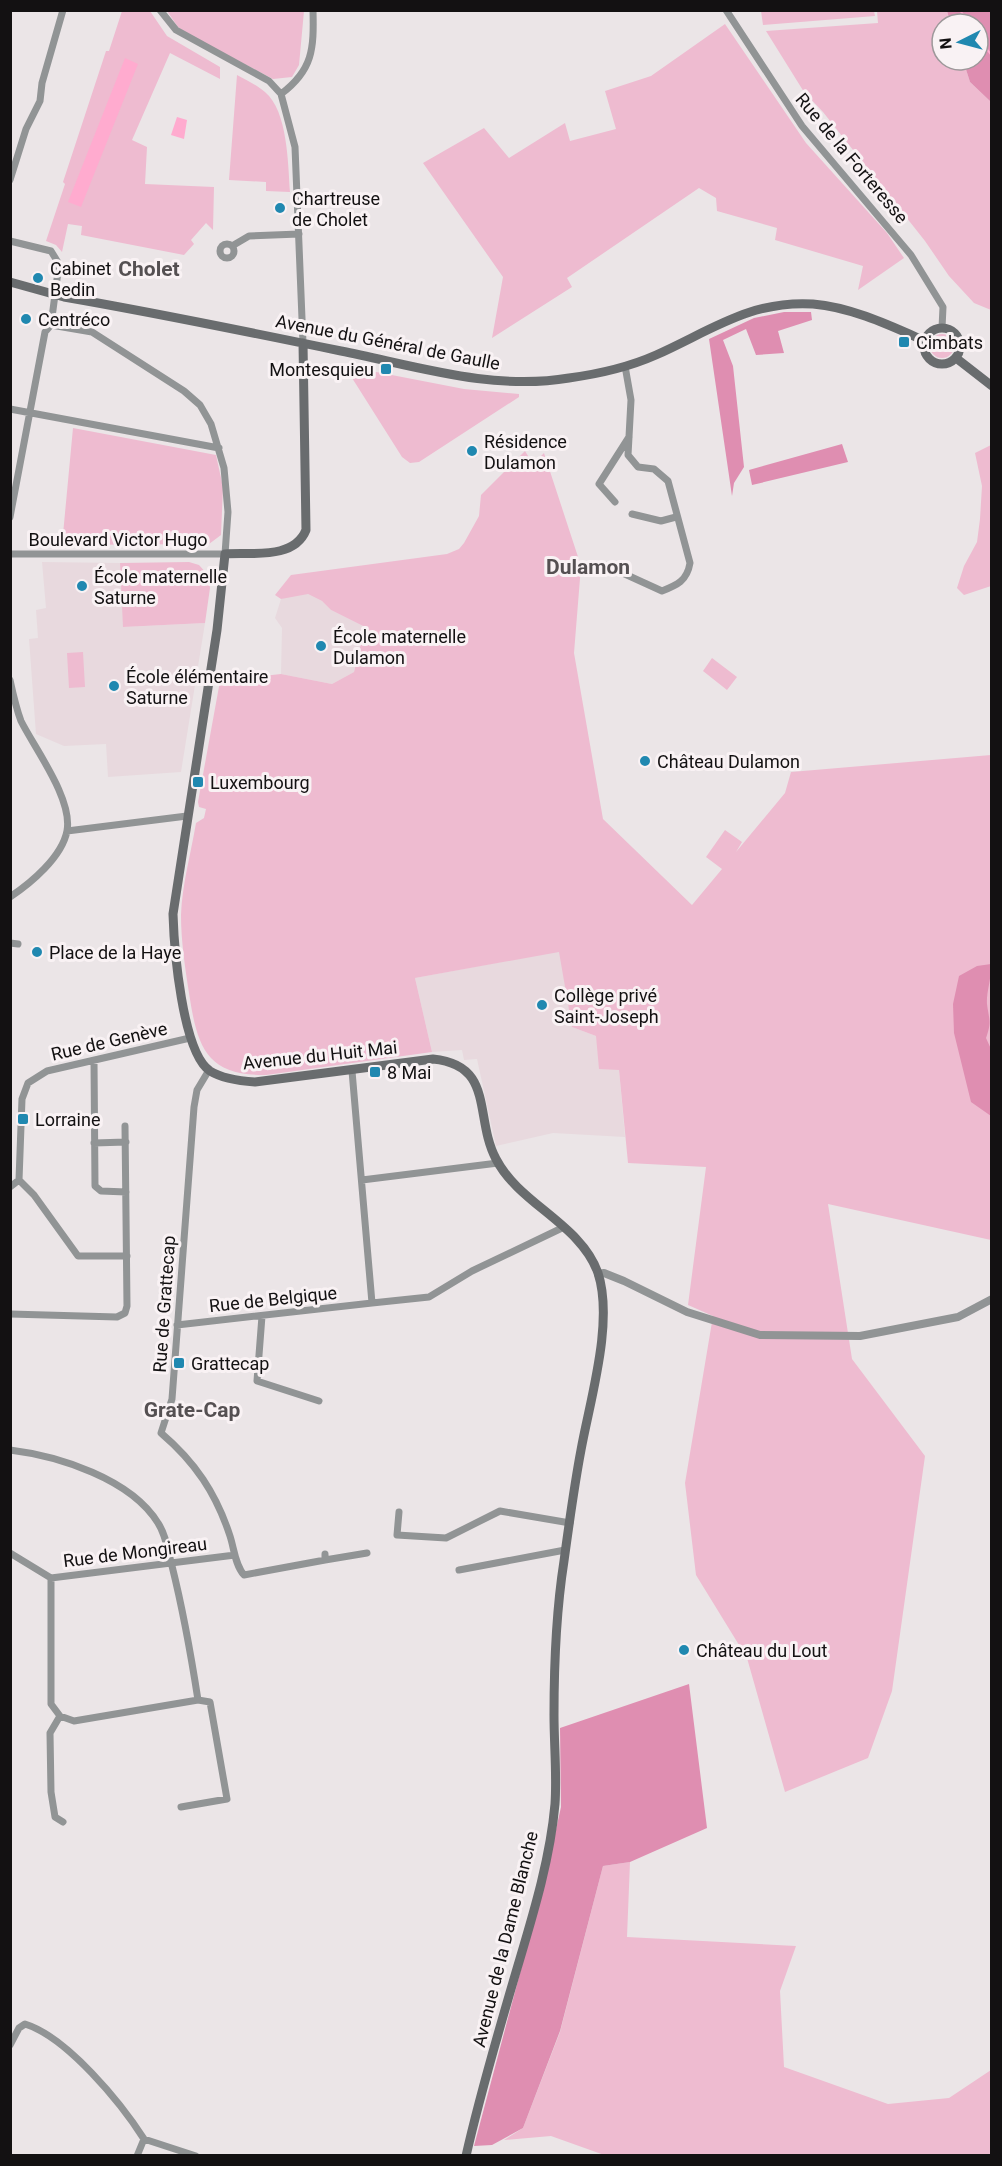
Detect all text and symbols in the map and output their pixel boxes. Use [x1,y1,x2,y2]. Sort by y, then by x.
north arrow [930,12,990,72]
text: N [936,37,956,50]
street label: Rue de la Forteresse [791,89,913,227]
place label: Chartreuse de Cholet [292,188,380,230]
marker: Chartreuse de Cholet [273,201,287,215]
district label: Cholet [118,257,180,281]
place label: Cabinet Bedin [50,258,111,300]
marker: Cabinet Bedin [31,271,45,285]
place label: Centréco [38,309,110,330]
street label: Avenue du Général de Gaulle [274,310,502,374]
marker: Centréco [19,312,33,326]
place label: Cimbats [916,332,983,353]
marker: Cimbats [897,335,911,349]
place label: Montesquieu [269,359,374,380]
marker: Montesquieu [379,362,393,376]
place label: Résidence Dulamon [484,431,567,473]
marker: Résidence Dulamon [465,444,479,458]
street label: Boulevard Victor Hugo [28,529,208,550]
district label: Dulamon [546,555,630,579]
place label: École maternelle Saturne [94,566,227,608]
marker: École maternelle Saturne [75,579,89,593]
place label: École maternelle Dulamon [333,626,466,668]
marker: École maternelle Dulamon [314,639,328,653]
place label: École élémentaire Saturne [126,666,268,708]
marker: École élémentaire Saturne [107,679,121,693]
place label: Château Dulamon [657,751,800,772]
marker: Château Dulamon [638,754,652,768]
place label: Luxembourg [210,772,310,793]
marker: Luxembourg [191,775,205,789]
place label: Place de la Haye [49,942,181,963]
marker: Place de la Haye [30,945,44,959]
place label: Collège privé Saint-Joseph [554,985,659,1027]
marker: Collège privé Saint-Joseph [535,998,549,1012]
street label: Rue de Genève [49,1017,169,1065]
street label: Avenue du Huit Mai [242,1036,398,1074]
place label: 8 Mai [387,1062,431,1083]
marker: 8 Mai [368,1065,382,1079]
place label: Lorraine [35,1109,100,1130]
marker: Lorraine [16,1112,30,1126]
street label: Rue de Grattecap [149,1235,179,1373]
street label: Rue de Belgique [208,1282,338,1316]
place label: Grattecap [191,1353,269,1374]
marker: Grattecap [172,1356,186,1370]
district label: Grate-Cap [144,1398,240,1422]
street label: Rue de Mongireau [62,1533,208,1571]
place label: Château du Lout [696,1640,827,1661]
marker: Château du Lout [677,1643,691,1657]
street label: Avenue de la Dame Blanche [468,1829,542,2049]

